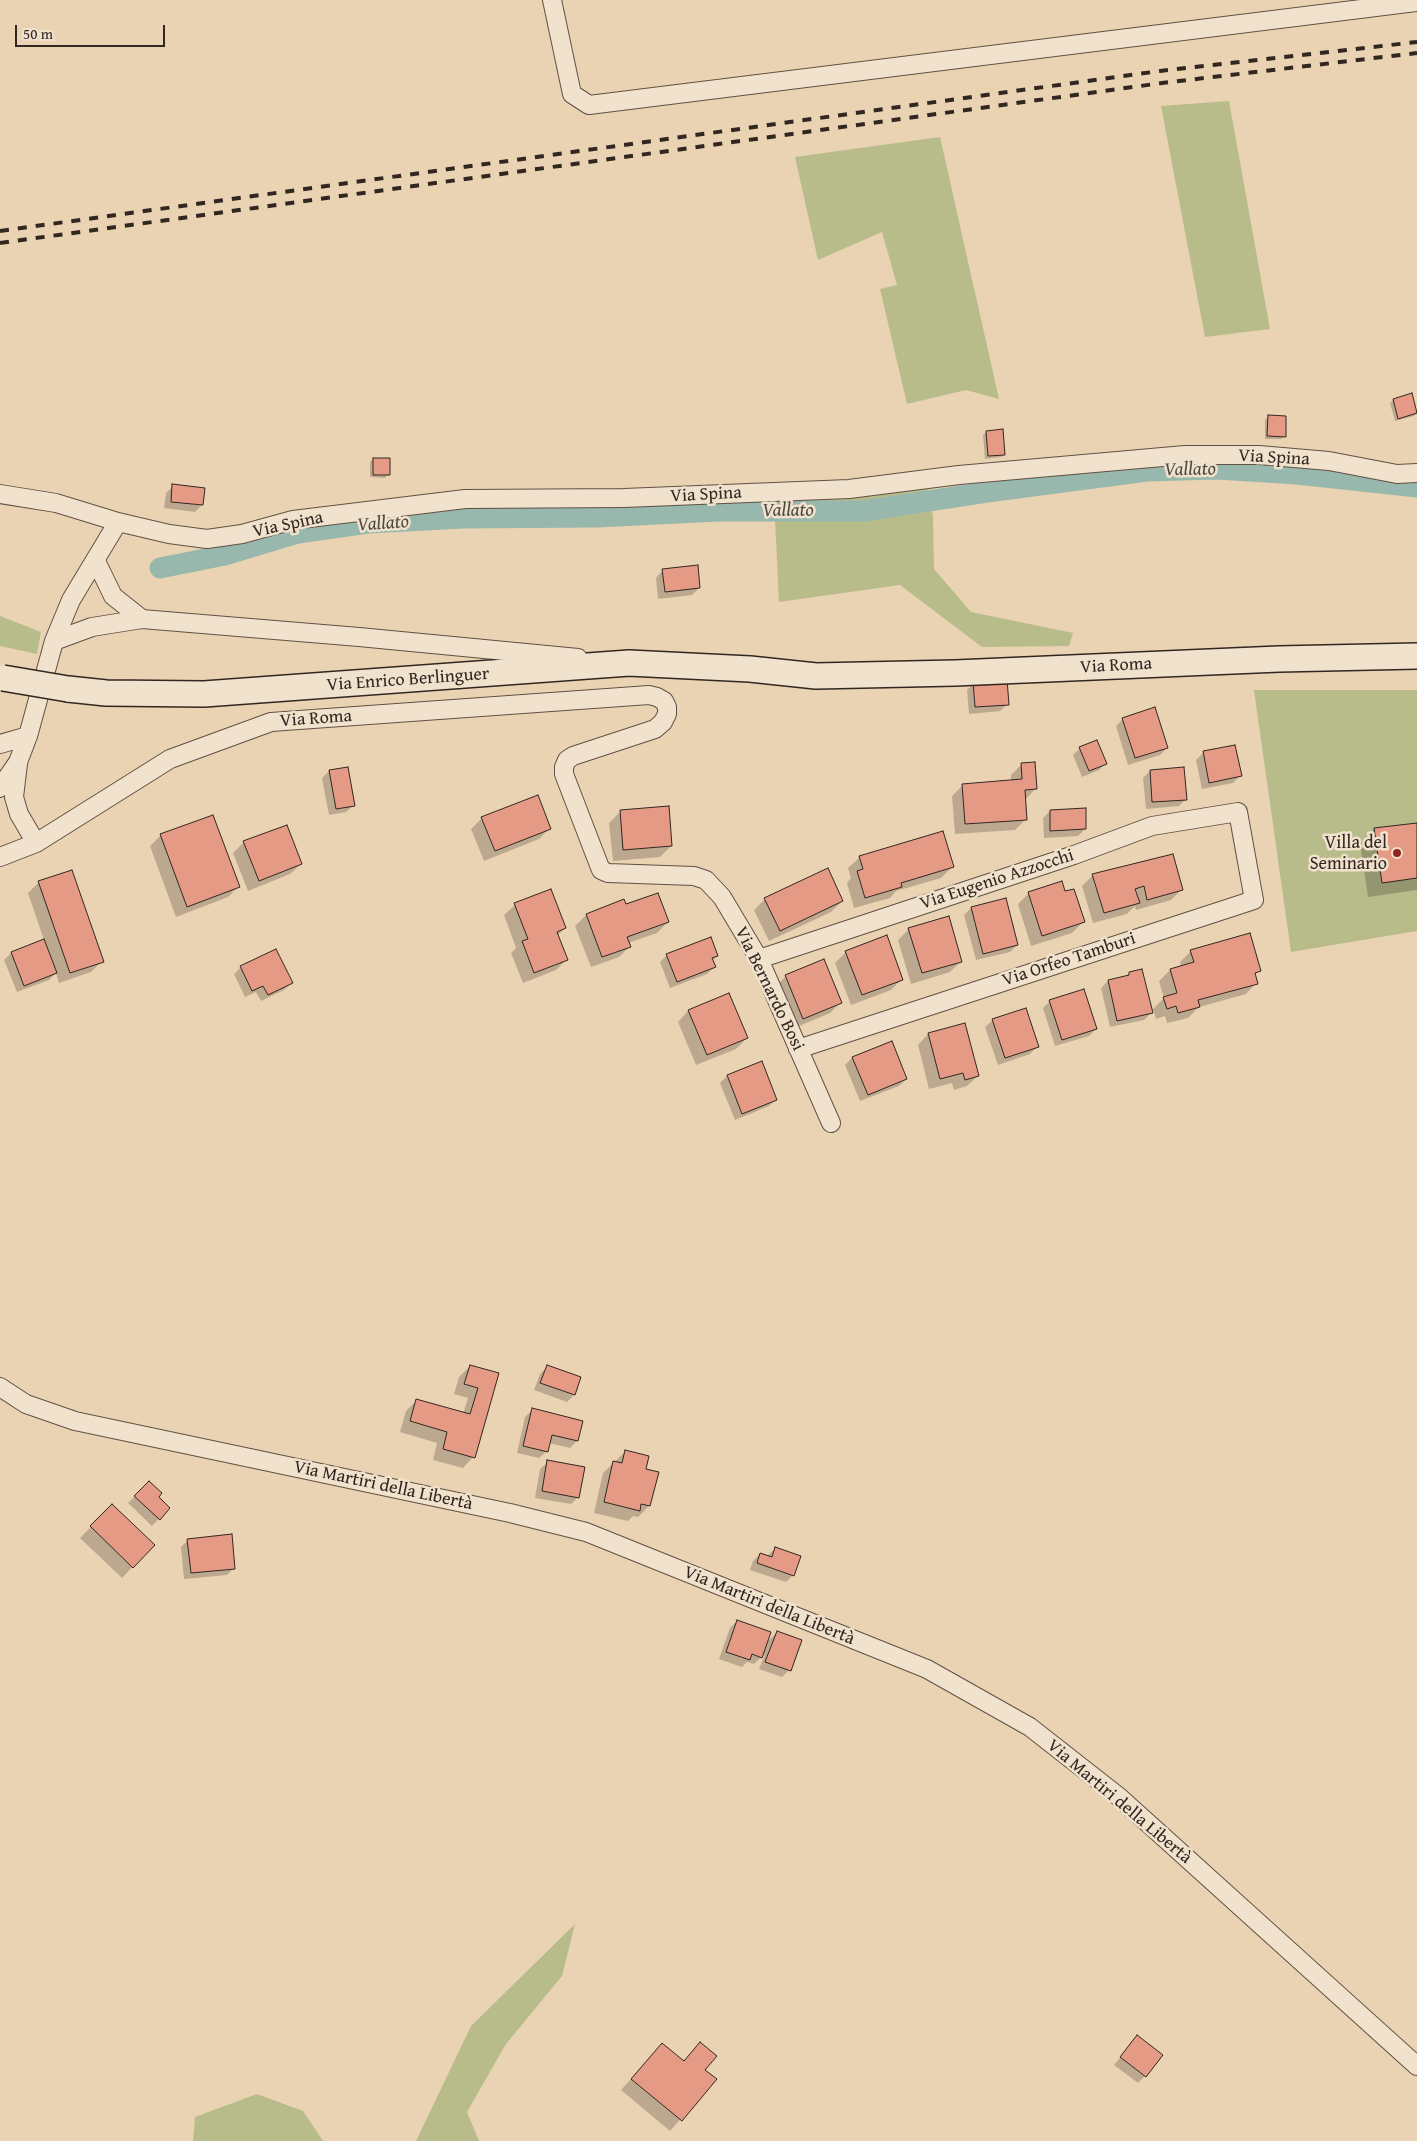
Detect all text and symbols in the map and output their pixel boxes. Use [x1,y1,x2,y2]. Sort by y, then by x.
scale bar [18,15,168,47]
text: 50 m [23,23,53,44]
street label: Via Spina [1238,445,1310,471]
water label: Vallato [1164,458,1216,482]
street label: Via Spina [670,482,742,508]
water label: Vallato [762,500,814,522]
street label: Via Spina [251,507,325,543]
water label: Vallato [356,511,410,537]
street label: Via Roma [1079,653,1153,679]
street label: Via Enrico Berlinguer [326,664,490,696]
street label: Via Roma [279,706,353,732]
place label: Villa del Seminario [1310,832,1387,874]
street label: Via Eugenio Azzocchi [917,845,1077,915]
marker: Villa del Seminario [1391,847,1403,859]
street label: Via Bernardo Bosi [730,923,808,1055]
street label: Via Orfeo Tamburi [999,928,1139,992]
street label: Via Martiri della Libertà [292,1456,474,1516]
street label: Via Martiri della Libertà [680,1562,858,1650]
street label: Via Martiri della Libertà [1042,1735,1196,1869]

